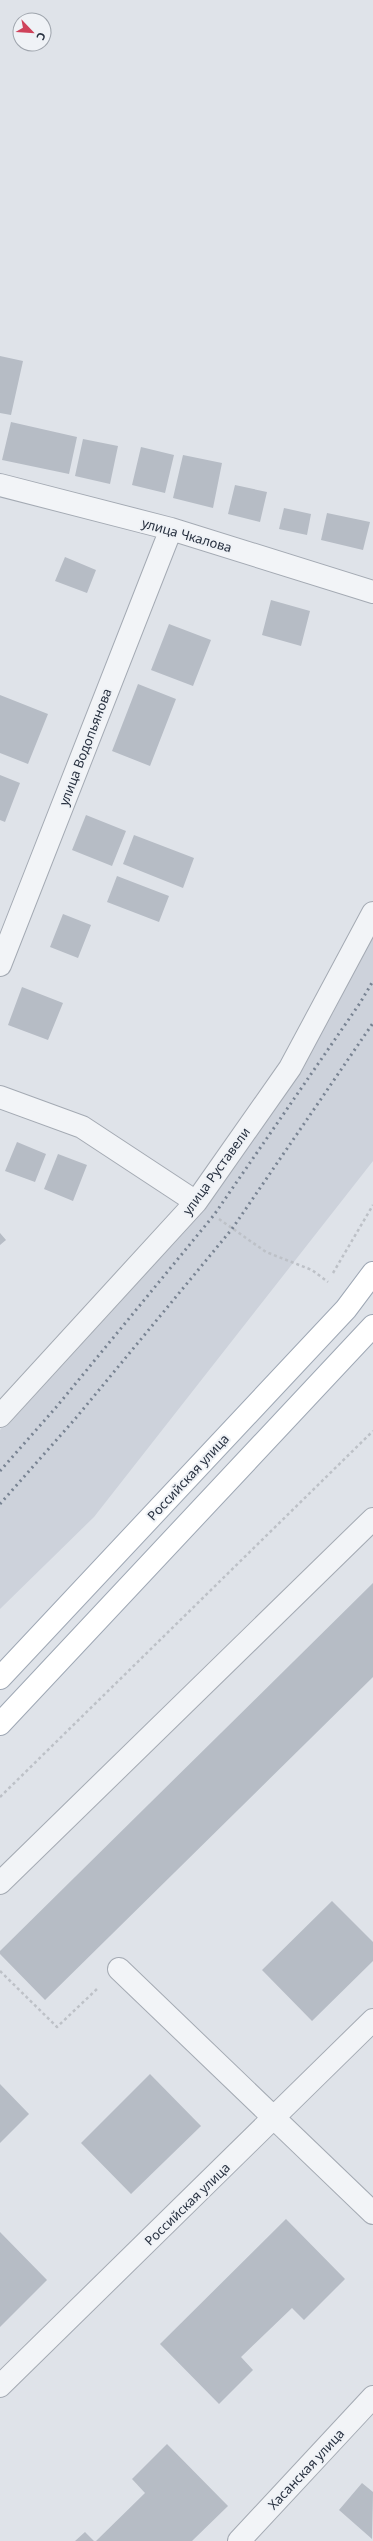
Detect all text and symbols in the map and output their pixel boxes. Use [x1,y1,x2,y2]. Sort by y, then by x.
north arrow [12,12,52,52]
text: С [33,30,50,43]
street label: улица Чкалова [140,514,234,556]
street label: улица Водопьянова [54,686,116,808]
street label: улица Руставели [178,1124,254,1218]
street label: Российская улица [143,1430,233,1524]
street label: Российская улица [140,2159,234,2249]
street label: Хасанская улица [264,2425,348,2513]

